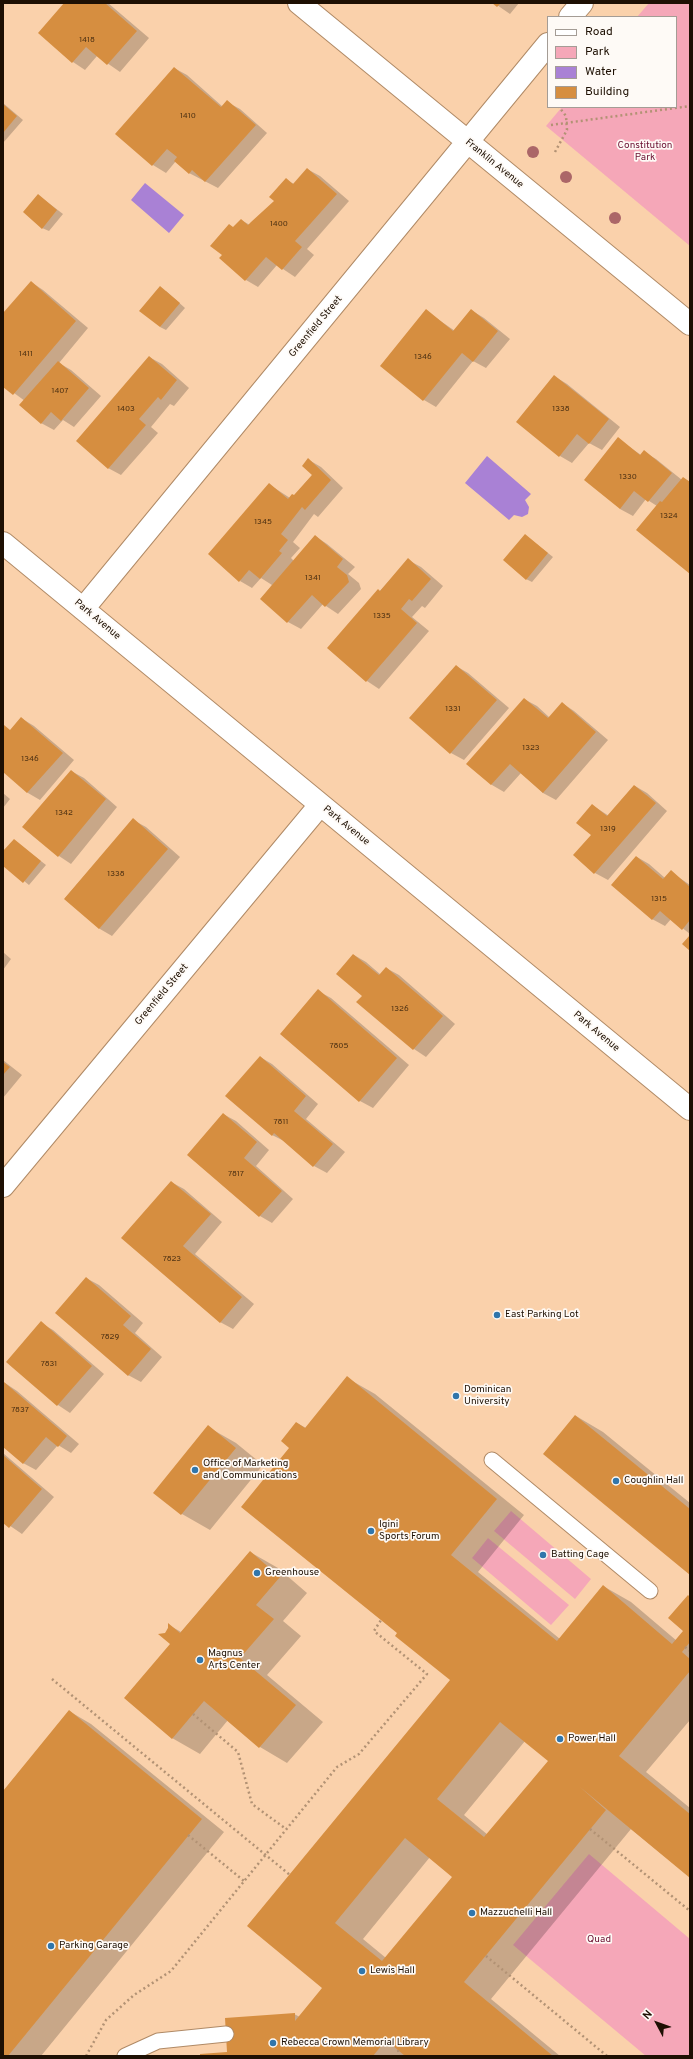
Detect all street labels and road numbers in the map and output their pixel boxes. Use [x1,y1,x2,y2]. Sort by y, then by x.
street label: Franklin Avenue [462,137,526,191]
street label: Greenfield Street [287,294,345,360]
street label: Park Avenue [72,597,122,643]
street label: Park Avenue [320,804,372,848]
street label: Greenfield Street [133,962,191,1028]
street label: Park Avenue [571,1009,621,1055]

